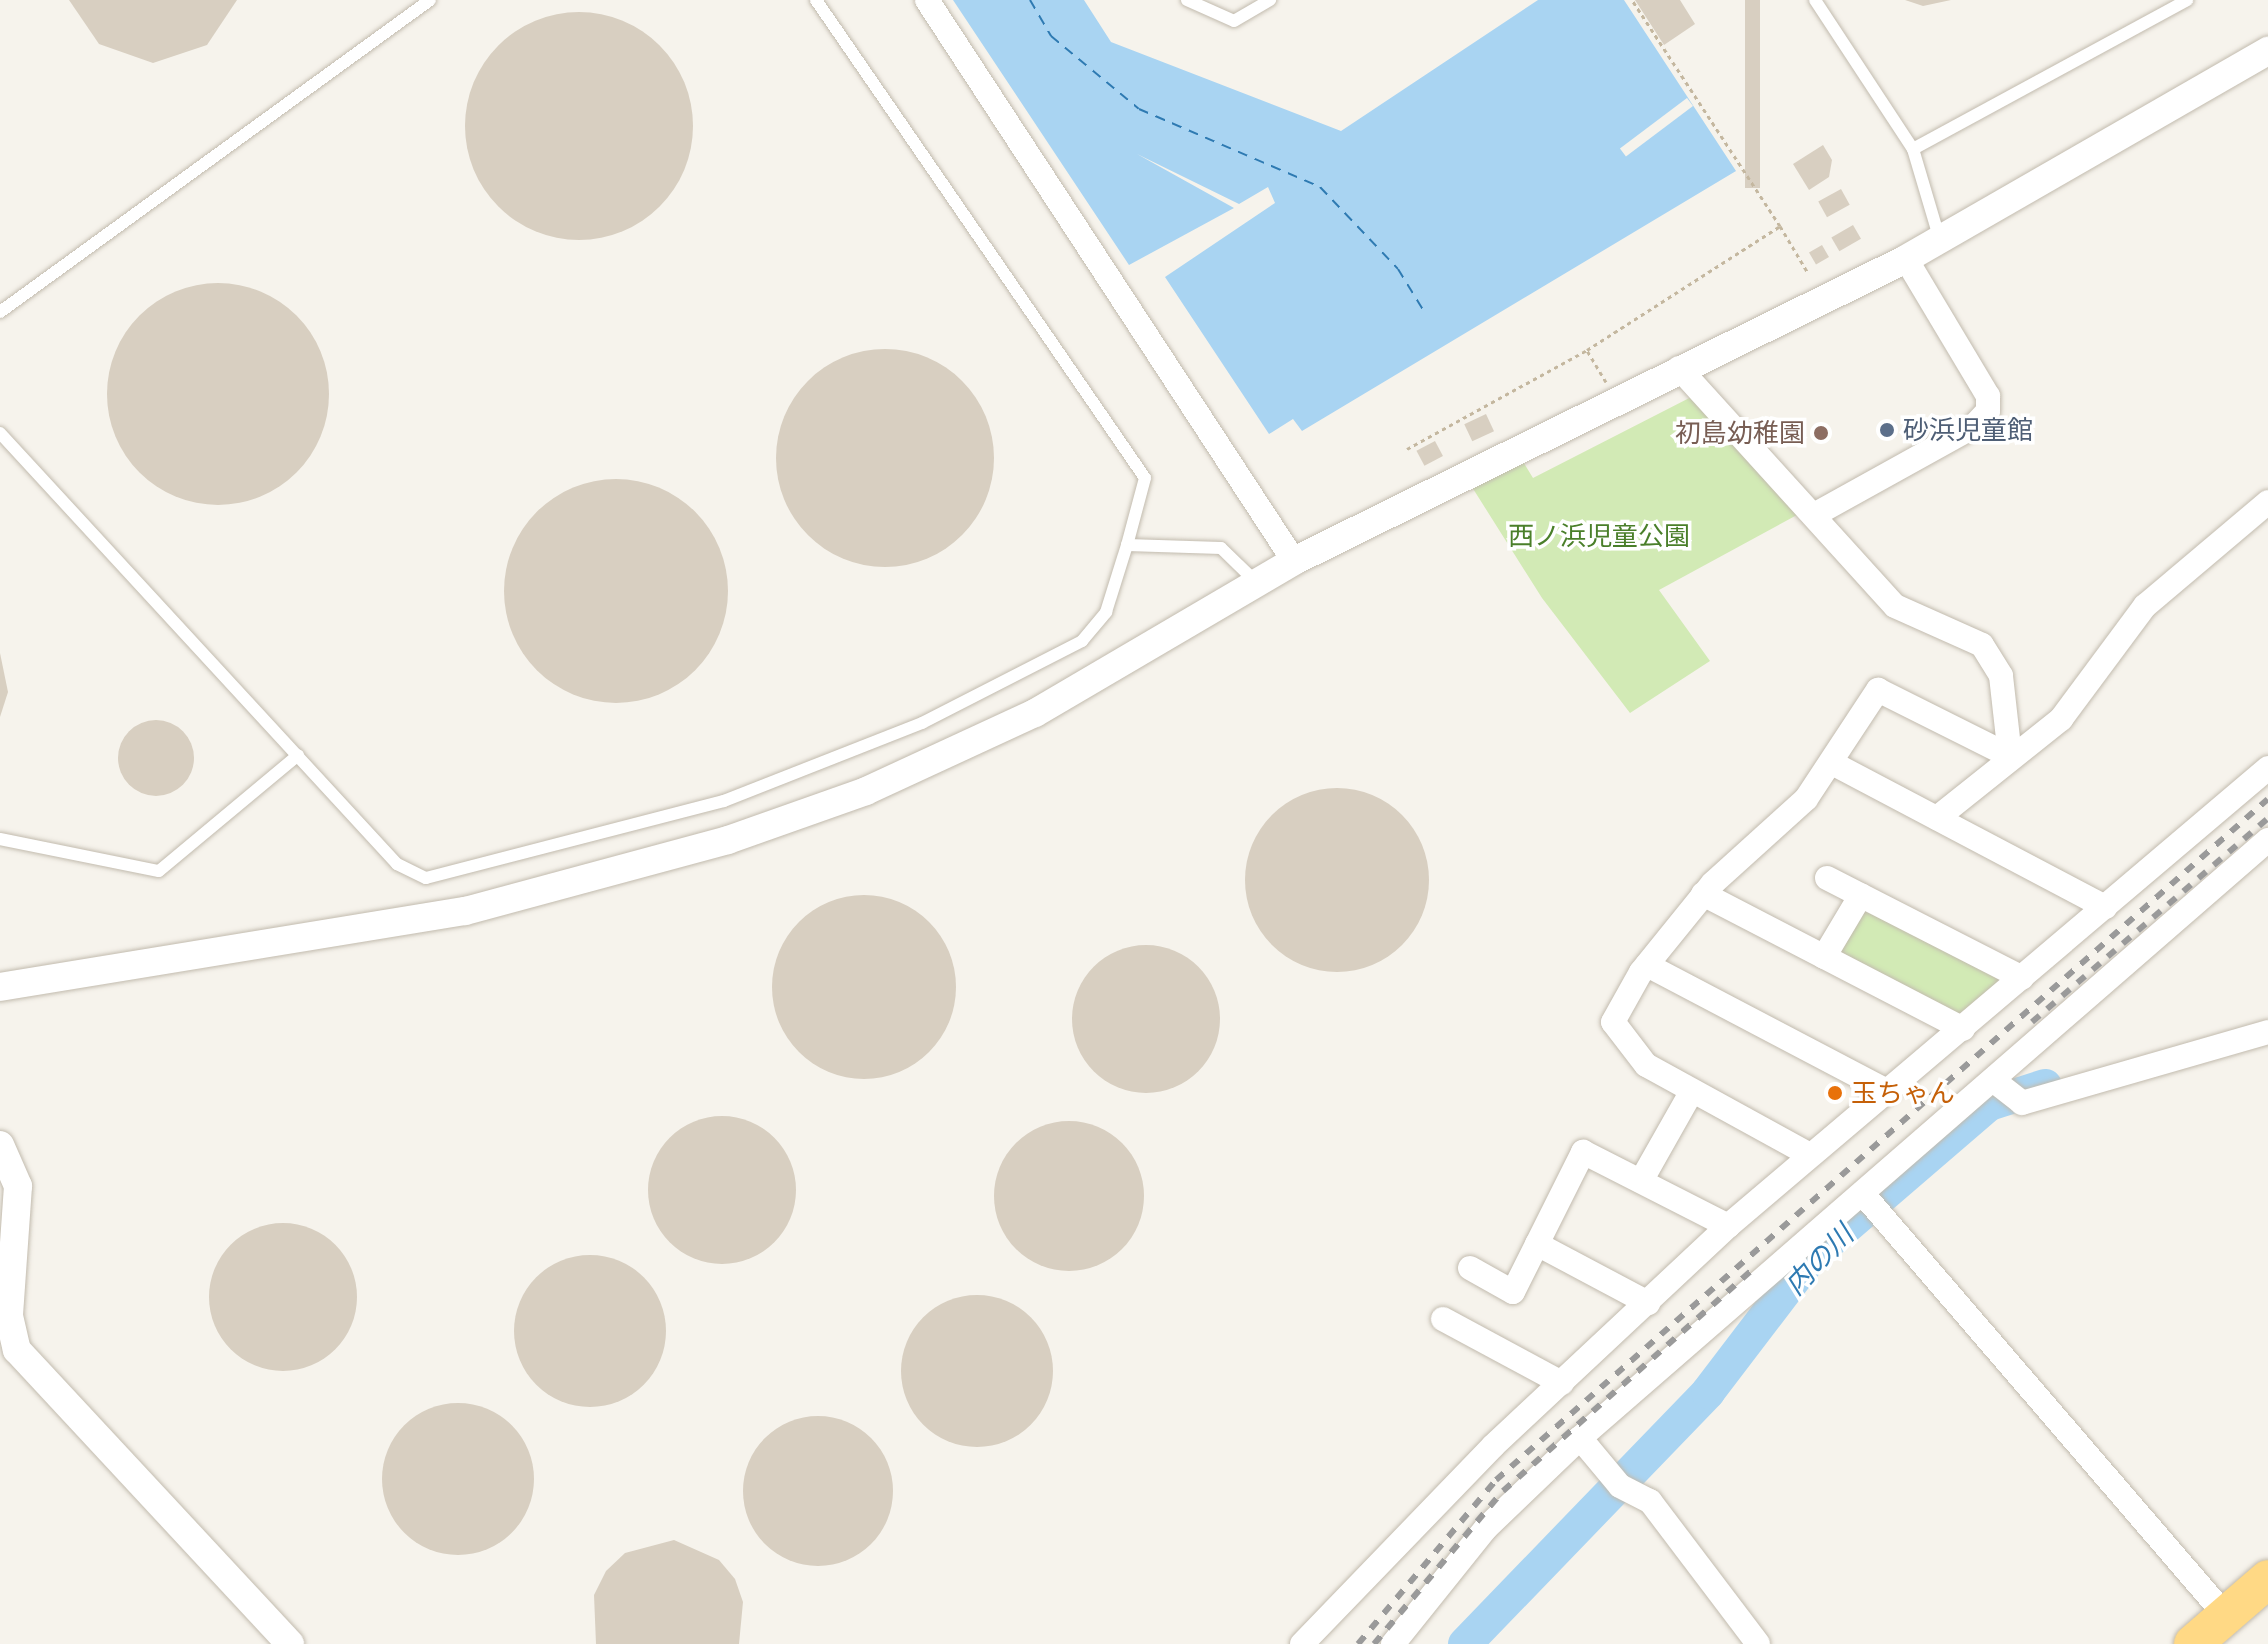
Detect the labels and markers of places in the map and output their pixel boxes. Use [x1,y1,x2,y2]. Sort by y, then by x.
place label: 砂浜児童館 [1903,414,2033,446]
place label: 初島幼稚園 [1675,417,1805,449]
marker: 砂浜児童館 [1878,421,1896,439]
marker: 初島幼稚園 [1812,424,1830,442]
place label: 玉ちゃん [1851,1077,1955,1109]
marker: 玉ちゃん [1826,1084,1844,1102]

